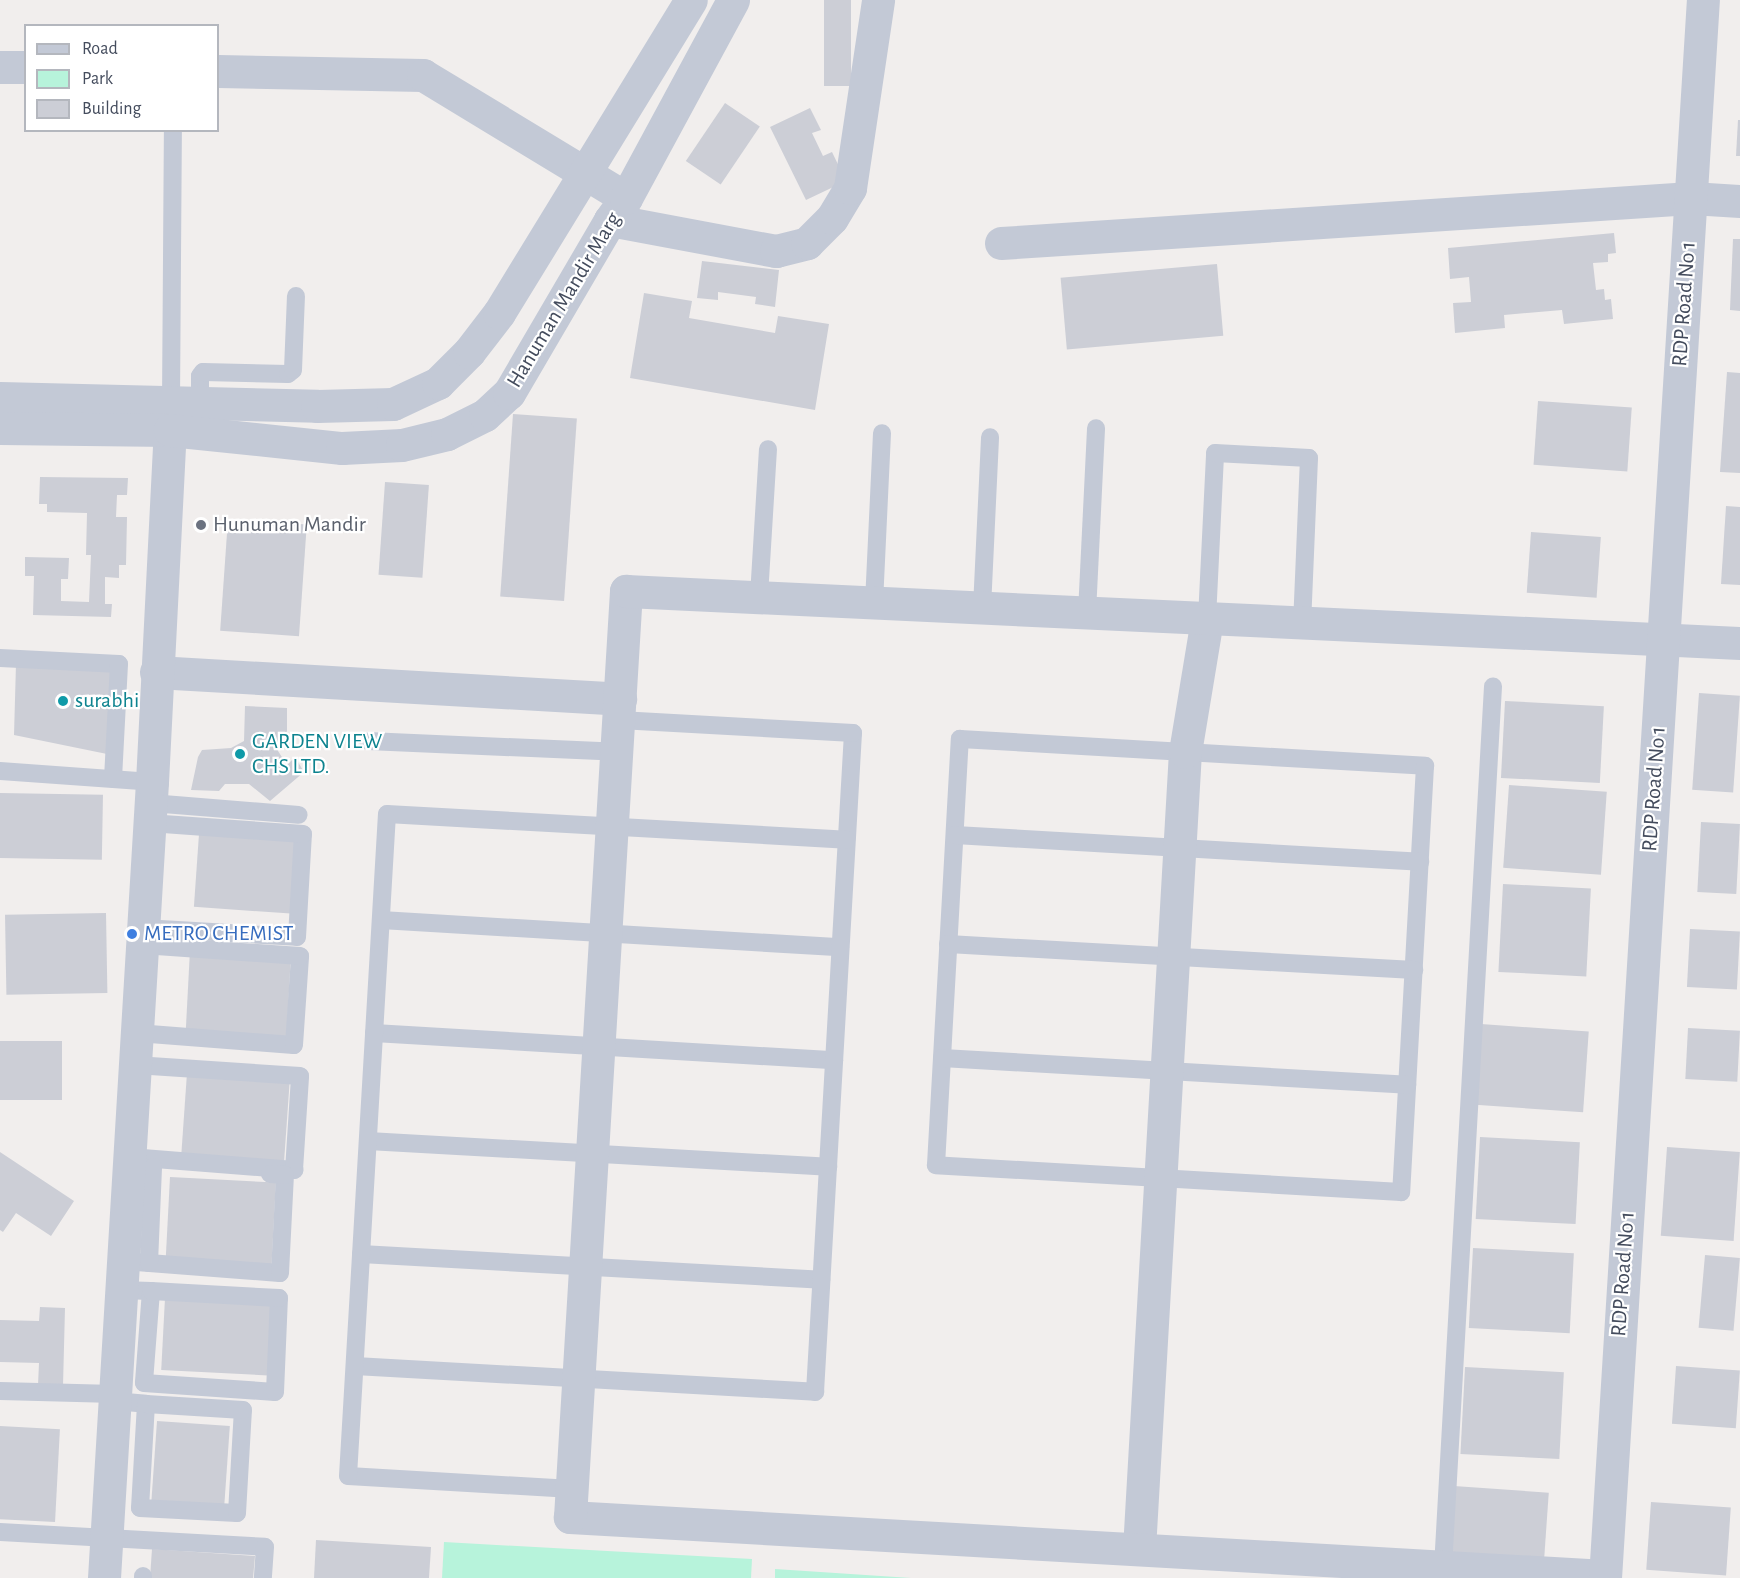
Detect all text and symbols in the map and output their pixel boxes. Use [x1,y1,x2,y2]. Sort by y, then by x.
legend [24,24,219,132]
text: Road [82,40,118,58]
text: Park [82,70,113,88]
text: Building [82,100,141,118]
street label: Hanuman Mandir Marg [501,207,627,393]
street label: RDP Road No 1 [1666,240,1702,368]
place label: Hunuman Mandir [213,512,366,538]
marker: Hunuman Mandir [194,518,208,532]
place label: surabhi [75,688,139,714]
marker: surabhi [56,694,70,708]
street label: RDP Road No 1 [1636,725,1672,853]
place label: GARDEN VIEW CHS LTD. [252,728,382,780]
marker: GARDEN VIEW CHS LTD. [233,747,247,761]
place label: METRO CHEMIST [144,921,293,947]
marker: METRO CHEMIST [125,927,139,941]
street label: RDP Road No 1 [1605,1210,1641,1338]

